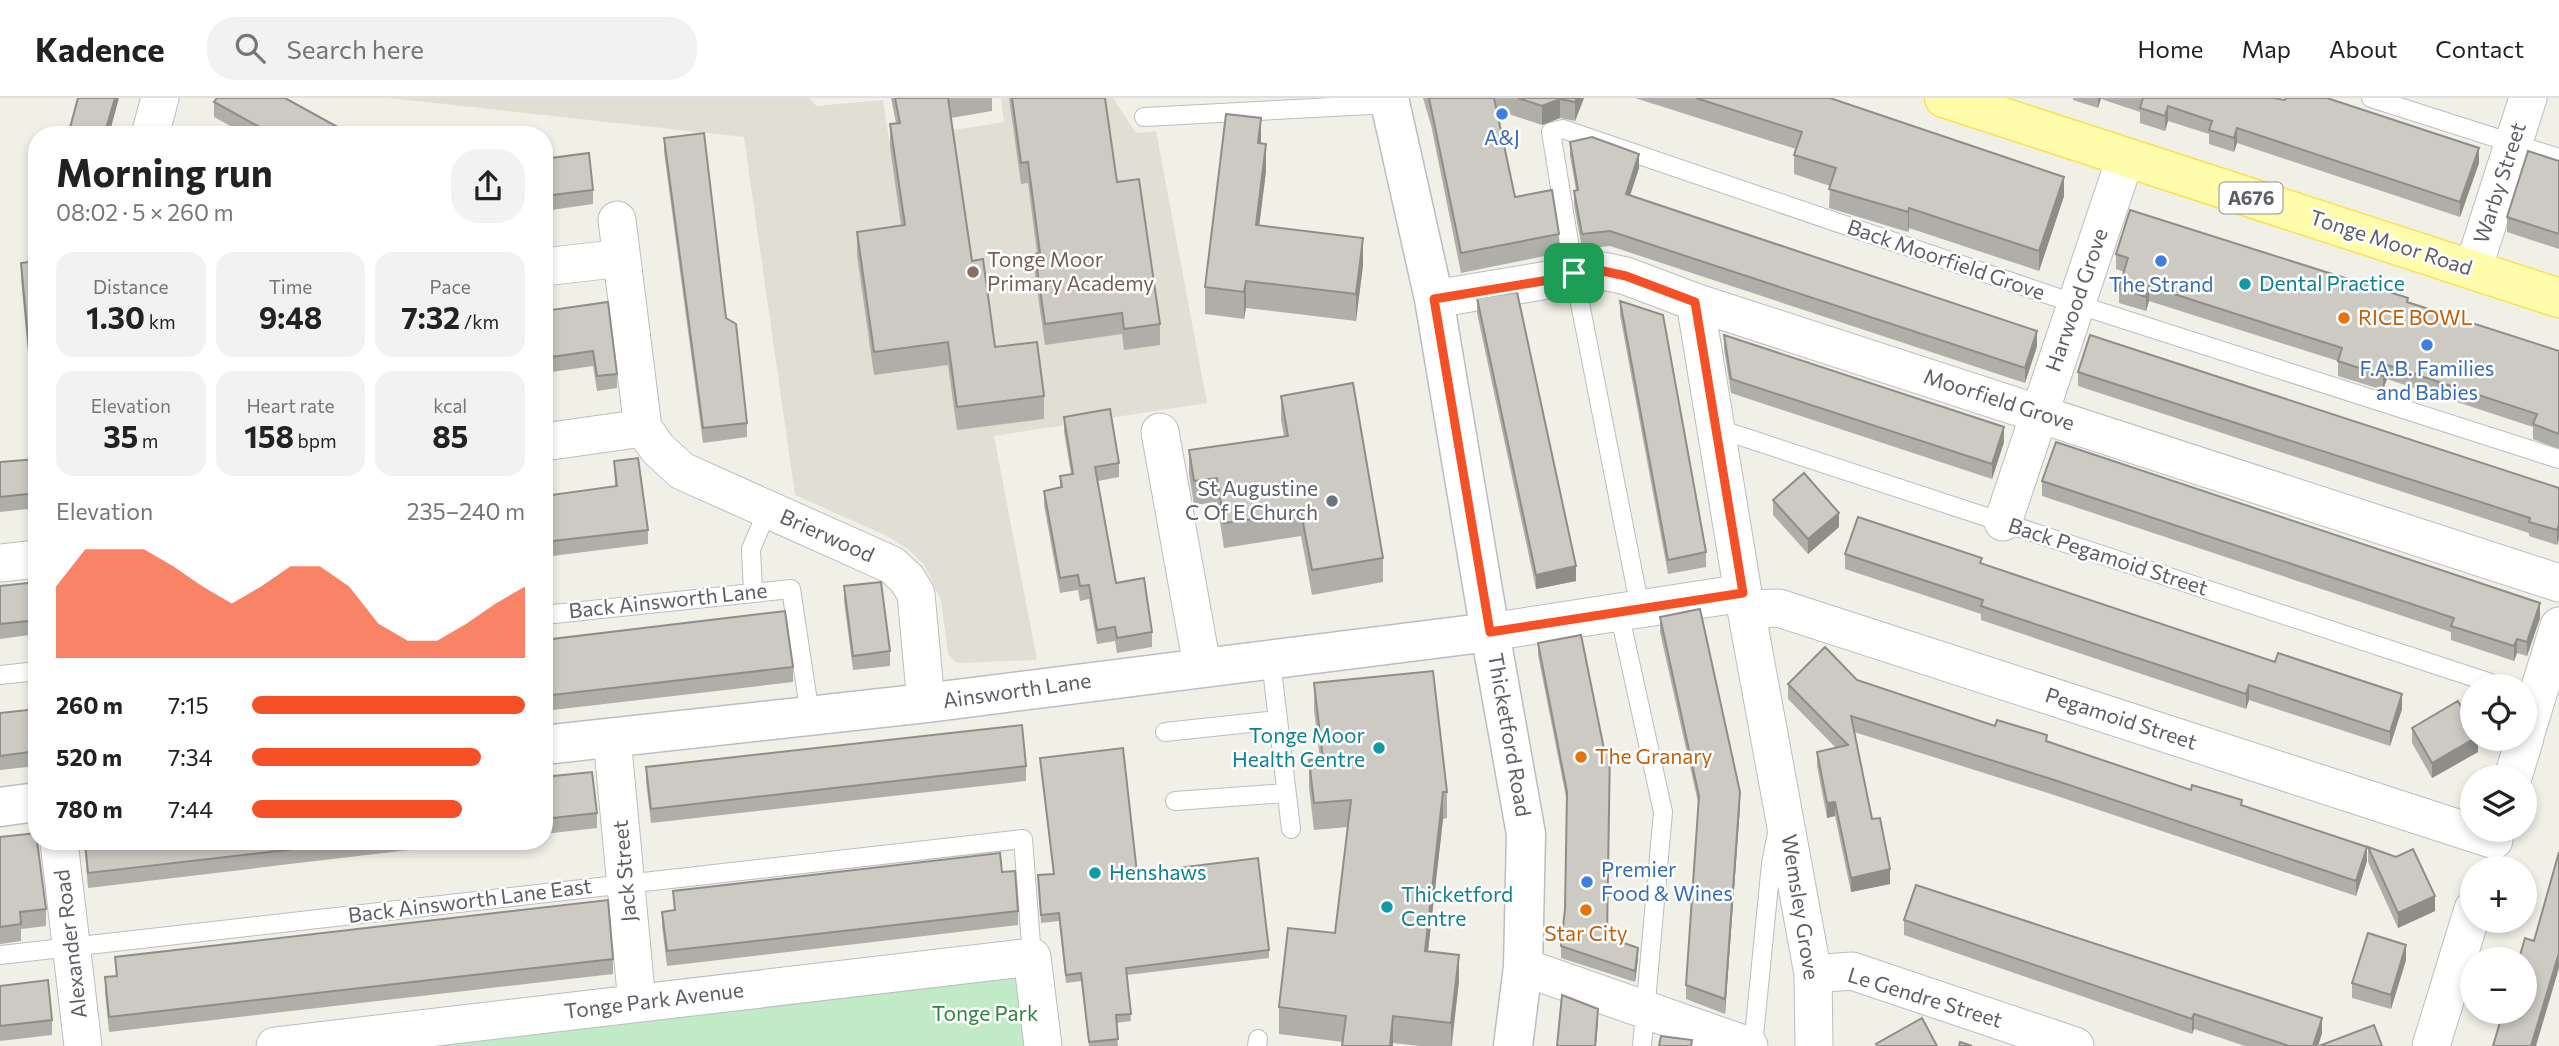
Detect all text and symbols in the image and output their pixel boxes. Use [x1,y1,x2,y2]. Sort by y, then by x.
search box [207,17,697,80]
text: Kadence [35,28,165,69]
icon: search [231,29,269,67]
text: Search here [287,33,424,64]
text: Home [2138,34,2204,63]
text: Map [2242,34,2291,63]
text: About [2329,34,2397,63]
text: Contact [2435,34,2524,63]
marker: A&J [1494,106,1510,122]
street label: Warby Street [2467,119,2530,246]
place label: A&J [1484,124,1520,149]
text: Morning run [56,148,273,195]
button: share [451,149,525,223]
road number: A676 [2220,183,2282,214]
text: 08:02 · 5 × 260 m [56,198,234,226]
street label: Tonge Moor Road [2307,204,2476,280]
street label: Back Moorfield Grove [1844,213,2049,304]
street label: Harwood Grove [2039,225,2112,374]
pin [1544,243,1604,303]
place label: Tonge Moor Primary Academy [987,246,1154,295]
marker: The Strand [2153,253,2169,269]
icon: arrive [1555,254,1593,292]
marker: Tonge Moor Primary Academy [965,264,981,280]
place label: Dental Practice [2259,270,2405,295]
place label: The Strand [2109,271,2213,296]
text: Distance [93,275,169,298]
text: Time [269,275,312,298]
text: Pace [430,275,471,298]
marker: Dental Practice [2237,276,2253,292]
text: 1.30 [86,298,145,335]
text: 9:48 [259,298,322,335]
text: 7:32 [401,298,460,335]
place label: RICE BOWL [2358,304,2473,329]
text: km [145,310,176,333]
text: /km [460,310,499,333]
marker: RICE BOWL [2336,310,2352,326]
marker: F.A.B. Families and Babies [2419,337,2435,353]
place label: F.A.B. Families and Babies [2360,355,2494,404]
street label: Moorfield Grove [1921,362,2078,435]
text: Elevation [91,394,171,417]
text: Heart rate [246,394,335,417]
text: kcal [433,394,467,417]
text: 35 [103,417,138,454]
text: 158 [244,417,294,454]
text: 85 [432,417,468,454]
text: m [138,429,158,452]
text: bpm [294,429,337,452]
place label: St Augustine C Of E Church [1185,475,1318,524]
marker: St Augustine C Of E Church [1324,493,1340,509]
text: Elevation [56,497,153,525]
text: 235–240 m [407,497,525,525]
street label: Brierwood [777,503,879,566]
street label: Back Pegamoid Street [2006,512,2211,600]
street label: Back Ainsworth Lane [567,577,768,622]
street label: Thicketford Road [1484,651,1537,818]
street label: Ainsworth Lane [941,667,1093,712]
map controls [2460,674,2537,1024]
button: locate [2460,674,2537,751]
street label: Pegamoid Street [2043,681,2200,754]
text: 260 m [56,691,123,719]
text: 7:15 [168,691,209,719]
place label: Tonge Moor Health Centre [1232,722,1365,771]
marker: Tonge Moor Health Centre [1371,740,1387,756]
text: 520 m [56,743,122,771]
text: 7:34 [168,743,213,771]
place label: The Granary [1595,743,1713,768]
marker: The Granary [1573,749,1589,765]
button: layers [2460,765,2537,842]
text: 780 m [56,795,122,823]
text: 7:44 [168,795,213,823]
street label: Jack Street [607,819,640,923]
street label: Wemsley Grove [1778,832,1825,981]
place label: Premier Food & Wines [1601,856,1733,905]
button: + [2460,856,2537,933]
place label: Henshaws [1109,859,1207,884]
marker: Henshaws [1087,865,1103,881]
street label: Alexander Road [48,868,91,1020]
street label: Back Ainsworth Lane East [347,872,593,927]
marker: Premier Food & Wines [1579,874,1595,890]
place label: Thicketford Centre [1401,881,1513,930]
marker: Thicketford Centre [1379,899,1395,915]
marker: Star City [1578,902,1594,918]
place label: Star City [1544,920,1628,945]
button: − [2460,947,2537,1024]
street label: Le Gendre Street [1845,961,2006,1032]
street label: Tonge Park Avenue [563,976,745,1023]
park label: Tonge Park [932,1000,1038,1025]

